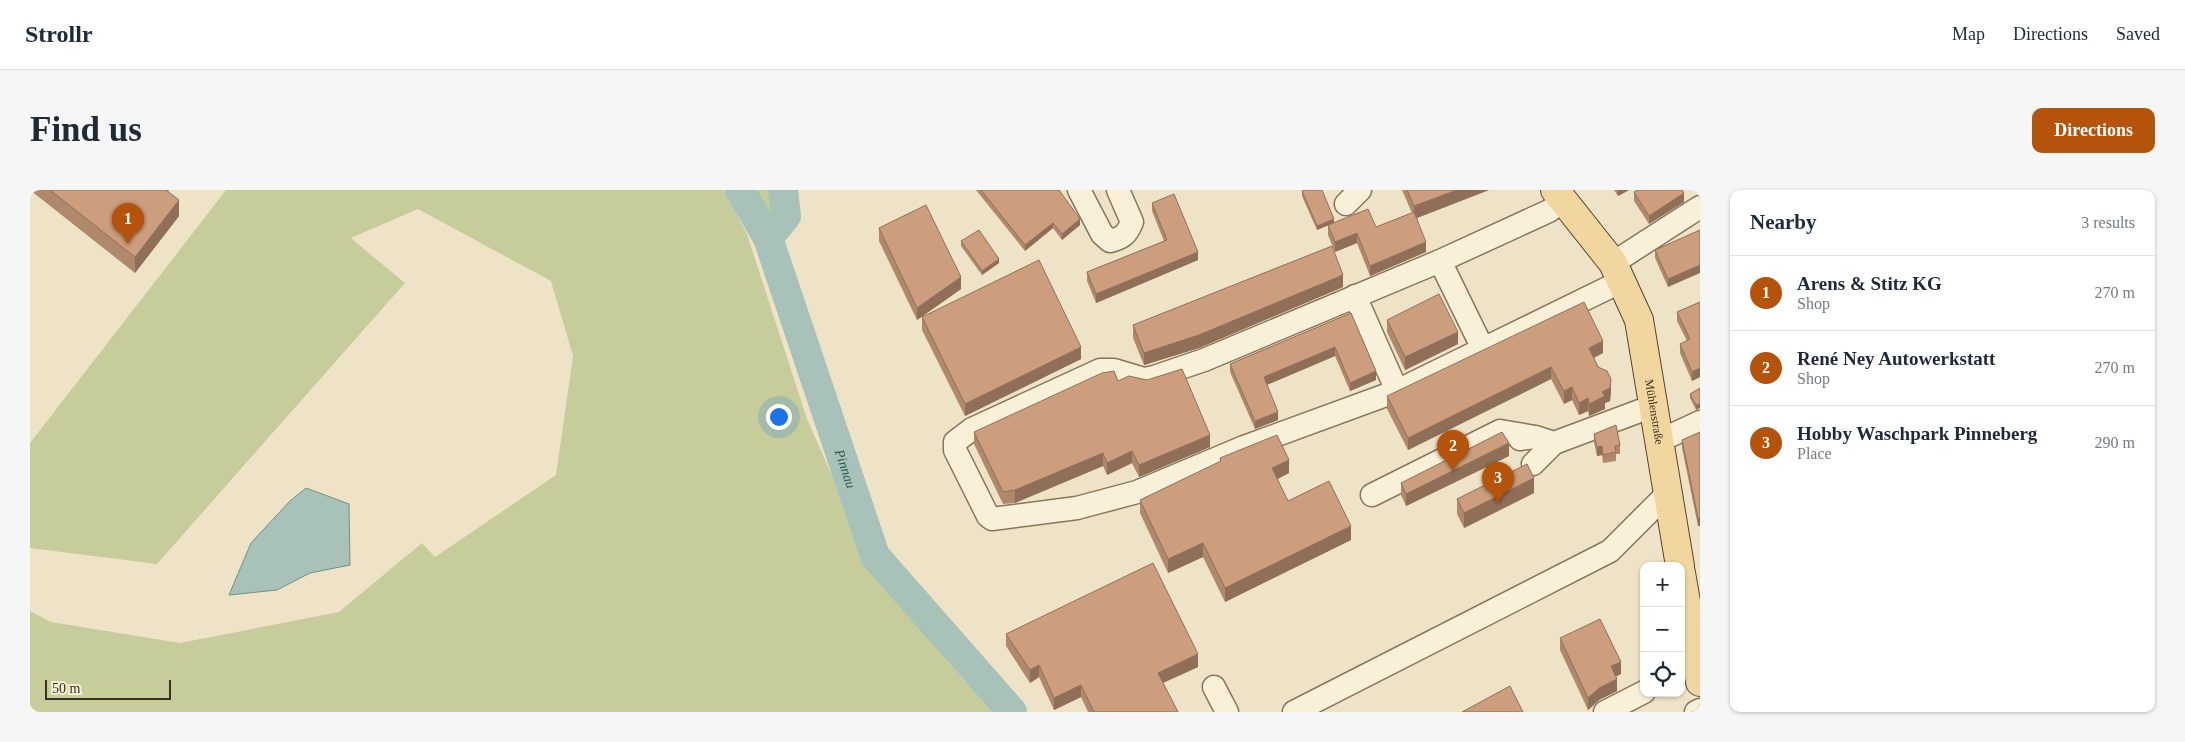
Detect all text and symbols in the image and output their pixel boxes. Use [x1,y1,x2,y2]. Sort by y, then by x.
text: Strollr [25,21,93,47]
text: Map [1952,24,1985,44]
text: Directions [2013,24,2088,44]
text: Saved [2116,24,2160,44]
button: Directions [2032,108,2155,153]
text: Find us [30,110,142,149]
pin: 1 [112,203,144,244]
text: Nearby [1750,210,1817,234]
text: 3 results [2081,214,2135,231]
text: Arens & Stitz KG [1797,273,1942,294]
text: 1 [1762,284,1770,301]
text: 270 m [2095,284,2135,301]
text: Shop [1797,295,1830,312]
text: René Ney Autowerkstatt [1797,348,1995,369]
text: 2 [1762,359,1770,376]
text: 270 m [2095,359,2135,376]
text: Shop [1797,370,1830,387]
street label: Mühlenstraße [1642,378,1667,446]
your location [766,404,792,430]
text: Hobby Waschpark Pinneberg [1797,423,2037,444]
pin: 2 [1437,430,1469,471]
text: 3 [1762,434,1770,451]
text: 290 m [2095,434,2135,451]
text: Place [1797,445,1832,462]
water label: Pinnau [832,446,859,490]
pin: 3 [1482,462,1514,503]
map controls [1640,562,1685,697]
button: + [1640,562,1685,607]
button: − [1640,607,1685,652]
button: locate [1640,652,1685,697]
scale bar [45,677,171,700]
text: 50 m [52,681,80,696]

